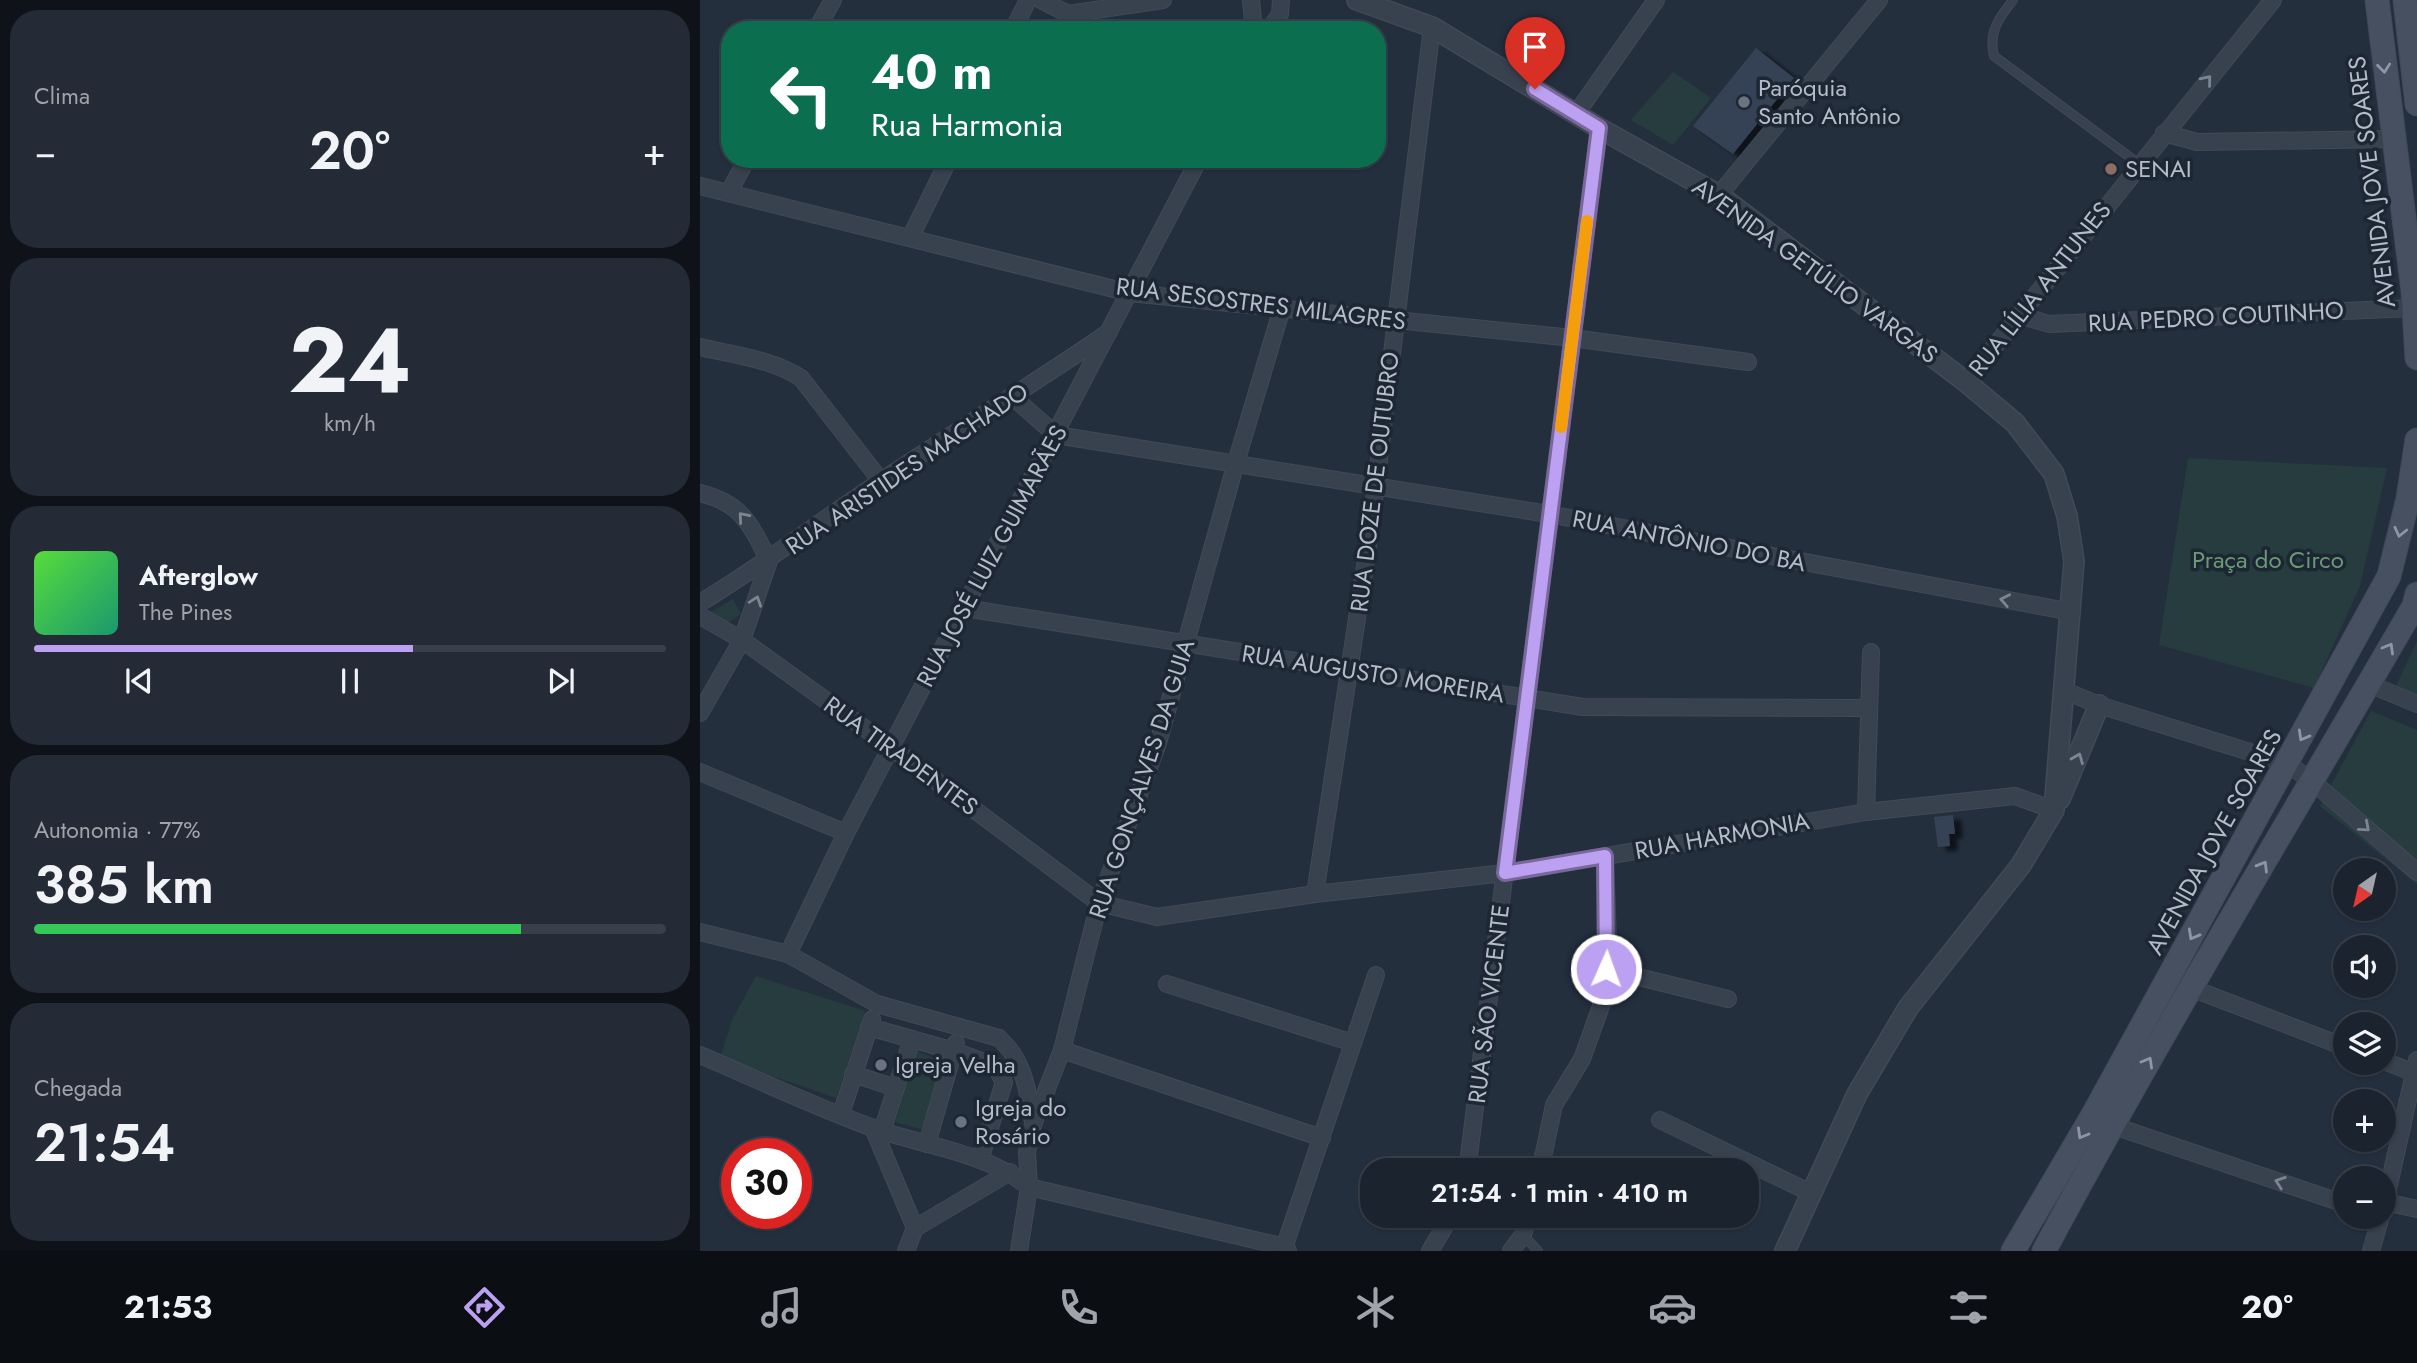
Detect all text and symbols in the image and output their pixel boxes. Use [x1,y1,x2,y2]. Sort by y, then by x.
pin [1505,17,1565,89]
icon: arrive [1516,28,1554,66]
text: 40 m [871,37,993,107]
icon: left [756,49,847,140]
street label: AVENIDA JOVE SOARES [2339,54,2404,310]
one-way arrow [2376,63,2391,74]
place label: Paróquia Santo Antônio [1758,70,1901,133]
one-way arrow [2199,76,2212,88]
text: Clima [34,79,90,113]
marker: Paróquia Santo Antônio [1736,94,1752,110]
text: Rua Harmonia [871,102,1063,148]
text: 20° [309,113,390,189]
text: − [34,124,56,179]
text: + [643,124,666,179]
place label: SENAI [2125,151,2192,186]
marker: SENAI [2103,161,2119,177]
street label: AVENIDA GETÚLIO VARGAS [1685,169,1945,372]
street label: RUA LÍLIA ANTUNES [1960,194,2119,384]
street label: RUA SESOSTRES MILAGRES [1114,268,1408,339]
street label: RUA PEDRO COUTINHO [2087,292,2345,341]
text: 24 [288,295,412,426]
street label: RUA DOZE DE OUTUBRO [1341,350,1408,614]
street label: RUA ARISTIDES MACHADO [778,374,1035,563]
text: km/h [324,406,376,440]
street label: RUA JOSÉ LUIZ GUIMARÃES [908,419,1076,693]
street label: RUA ANTÔNIO DO BA [1570,501,1809,580]
one-way arrow [739,512,751,525]
one-way arrow [2394,525,2408,537]
park label: Praça do Circo [2192,542,2344,577]
text: Afterglow [139,557,258,595]
one-way arrow [1999,593,2011,608]
text: The Pines [139,595,232,629]
one-way arrow [748,595,762,607]
street label: RUA GONÇALVES DA GUIA [1080,635,1203,923]
street label: RUA AUGUSTO MOREIRA [1239,635,1507,712]
one-way arrow [2381,643,2394,656]
icon: previous [120,662,158,700]
icon: pause [331,662,369,700]
icon: next [542,662,580,700]
street label: RUA TIRADENTES [817,688,986,824]
street label: AVENIDA JOVE SOARES [2137,723,2290,961]
one-way arrow [2298,729,2311,741]
one-way arrow [2070,752,2084,765]
street label: RUA HARMONIA [1632,803,1812,868]
text: Autonomia · 77% [34,813,201,847]
one-way arrow [2357,819,2370,831]
text: 385 km [34,847,214,923]
north arrow [2333,858,2396,920]
map controls [2333,858,2396,1229]
one-way arrow [2255,861,2268,874]
street label: RUA SÃO VICENTE [1459,902,1518,1105]
one-way arrow [2188,928,2201,940]
position arrow [1569,932,1643,1006]
button: sound [2333,935,2396,998]
button: layers [2333,1012,2396,1075]
place label: Igreja Velha [895,1047,1015,1082]
marker: Igreja Velha [873,1057,889,1073]
one-way arrow [2140,1057,2153,1070]
text: Chegada [34,1071,122,1105]
button: + [2333,1089,2396,1152]
place label: Igreja do Rosário [975,1090,1066,1153]
text: 21:54 [34,1105,175,1181]
marker: Igreja do Rosário [953,1114,969,1130]
one-way arrow [2077,1126,2090,1139]
speed limit sign: 30 [721,1138,812,1229]
button: − [2333,1166,2396,1229]
text: 21:54 · 1 min · 410 m [1431,1174,1688,1212]
one-way arrow [2275,1176,2287,1190]
icon: directions [460,1283,509,1332]
icon: music [757,1283,806,1332]
icon: phone [1054,1283,1103,1332]
icon: climate [1351,1283,1400,1332]
icon: car [1648,1283,1697,1332]
icon: filters [1944,1283,1993,1332]
text: 21:53 [124,1284,212,1330]
text: 20° [2241,1284,2293,1330]

